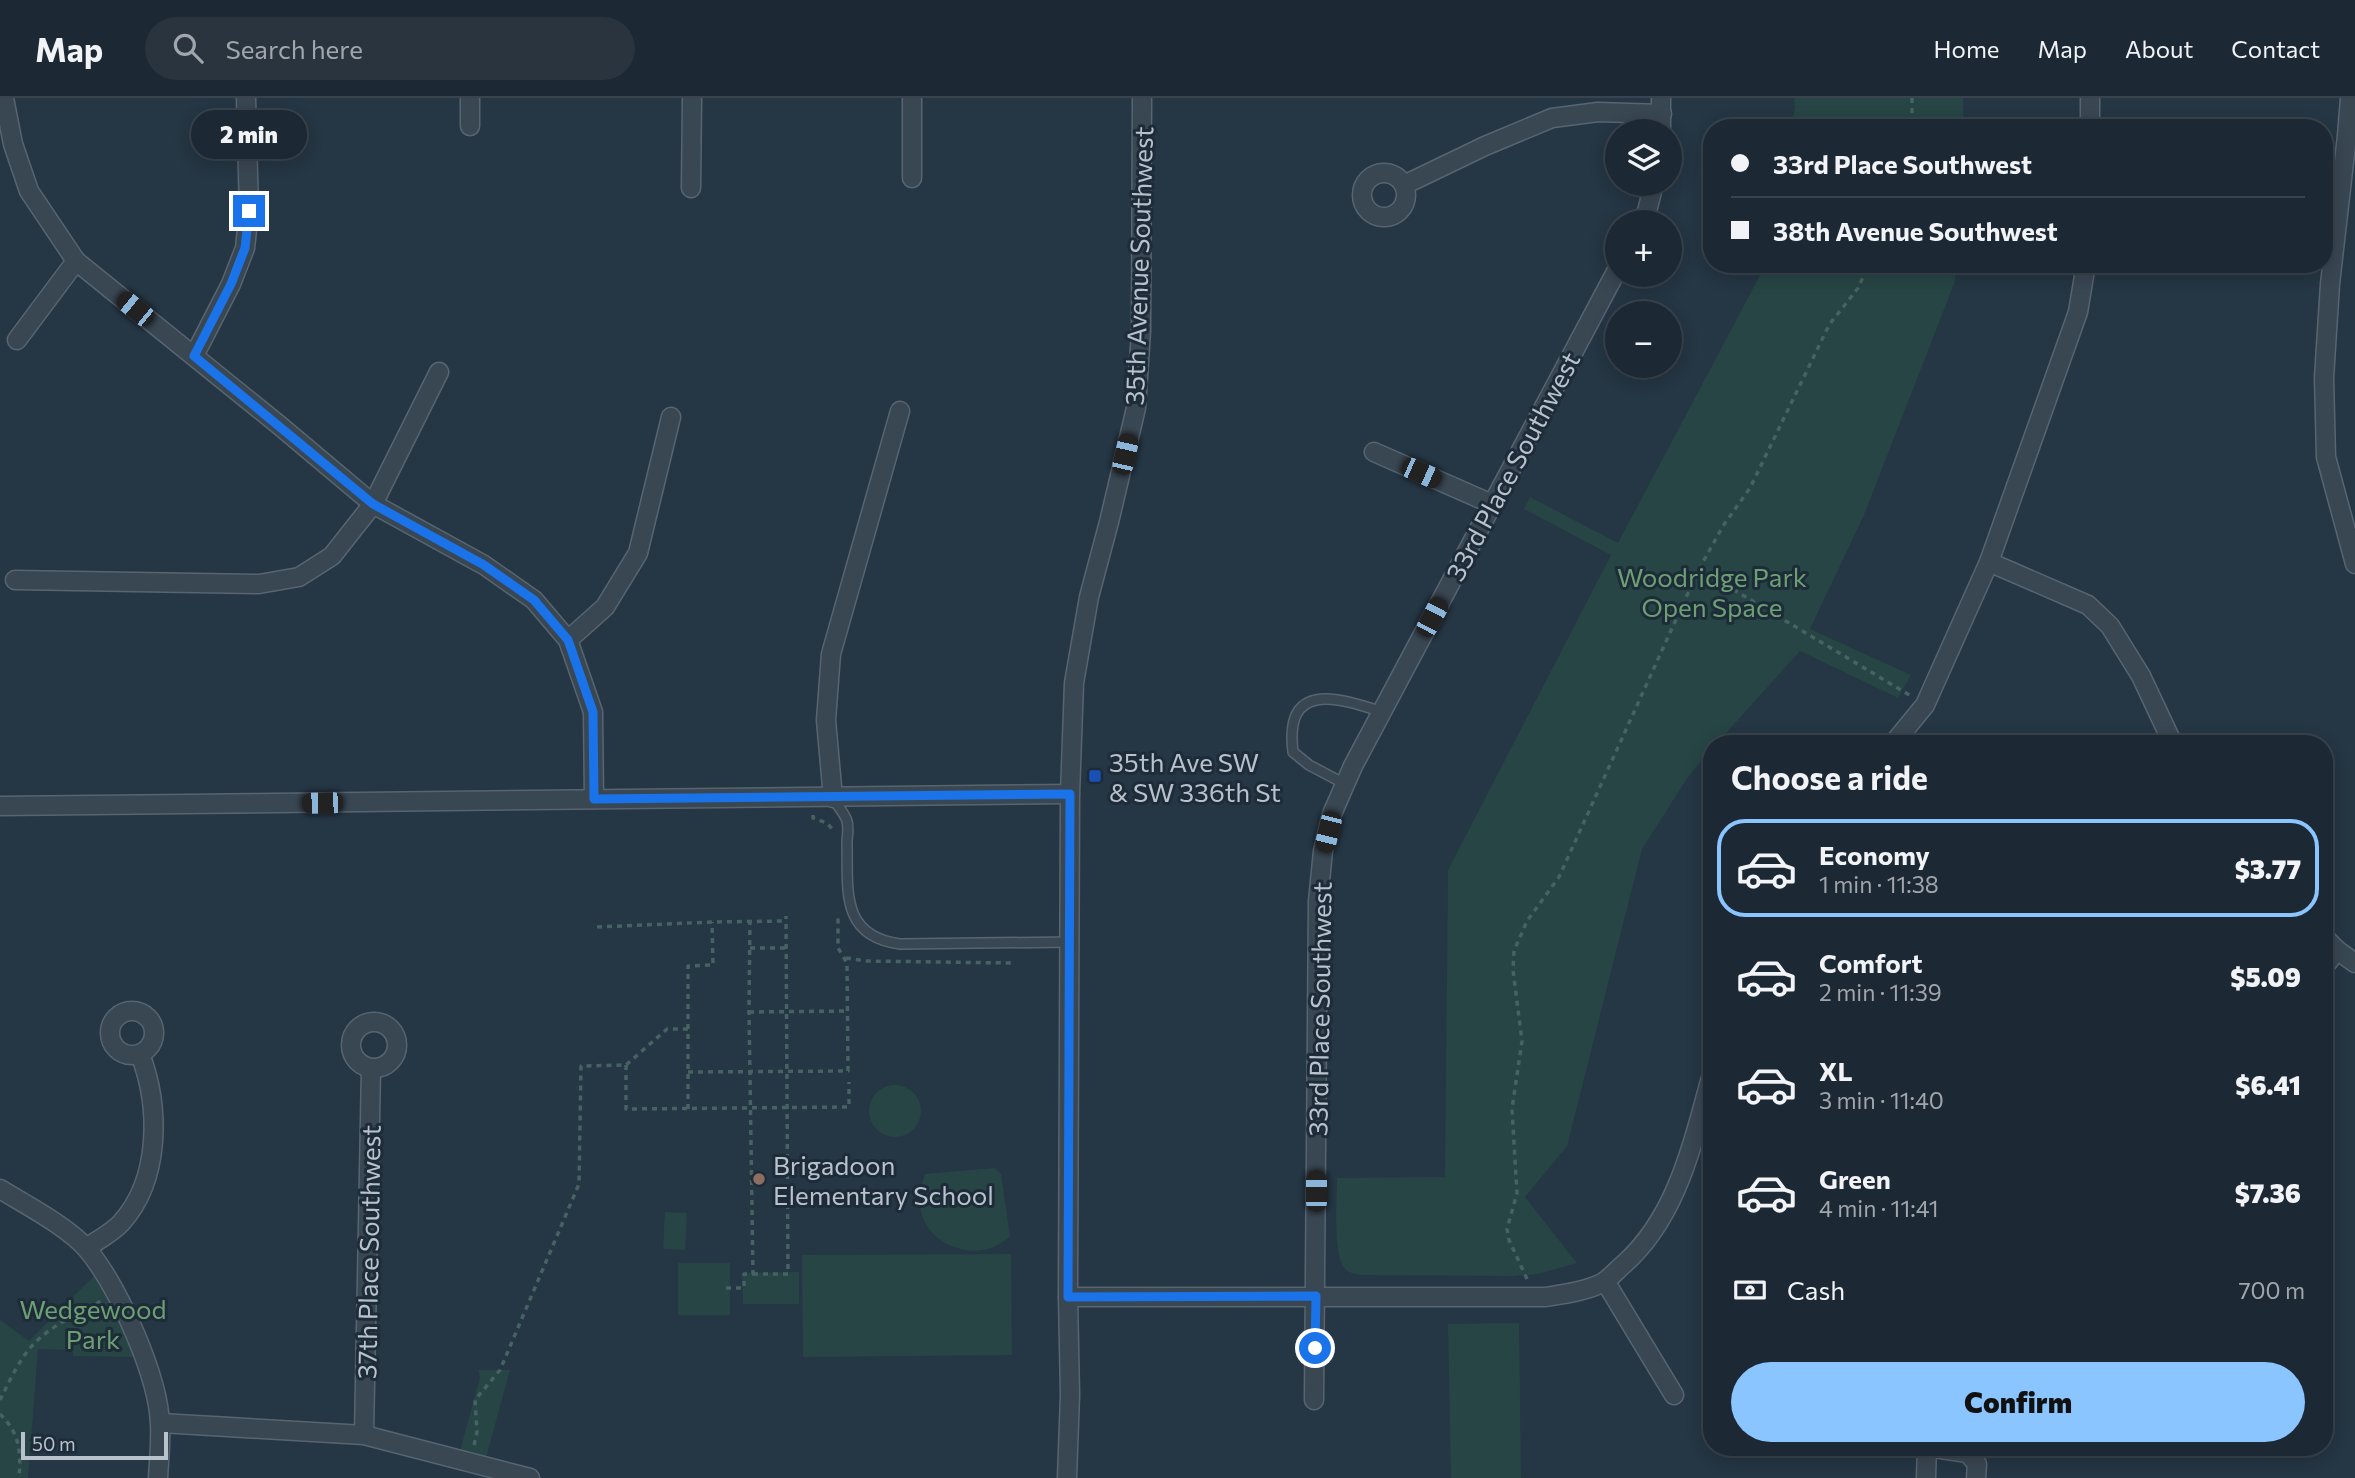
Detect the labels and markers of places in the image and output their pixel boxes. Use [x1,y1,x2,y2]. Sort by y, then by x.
place label: 35th Ave SW & SW 336th St [1109,746,1281,807]
marker: 35th Ave SW & SW 336th St [1087,768,1103,784]
place label: Brigadoon Elementary School [773,1149,994,1210]
marker: Brigadoon Elementary School [751,1171,767,1187]

